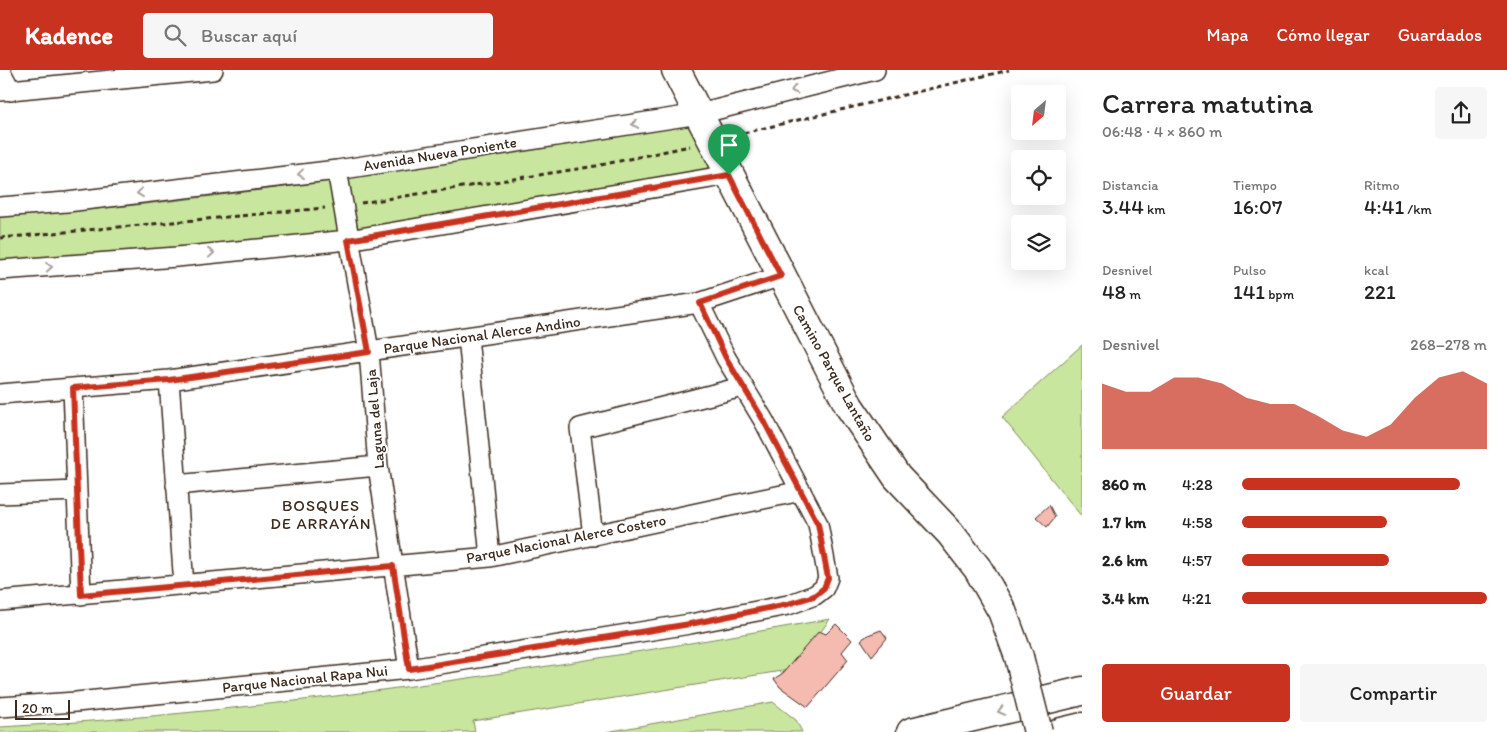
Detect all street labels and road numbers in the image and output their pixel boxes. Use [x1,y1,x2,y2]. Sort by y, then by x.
street label: Avenida Nueva Poniente [362,133,518,175]
street label: Camino Parque Lantaño [789,301,879,445]
street label: Parque Nacional Alerce Andino [382,312,582,358]
street label: Laguna del Laja [362,368,388,470]
street label: Parque Nacional Alerce Costero [465,511,667,567]
street label: Parque Nacional Rapa Nui [221,661,389,697]

